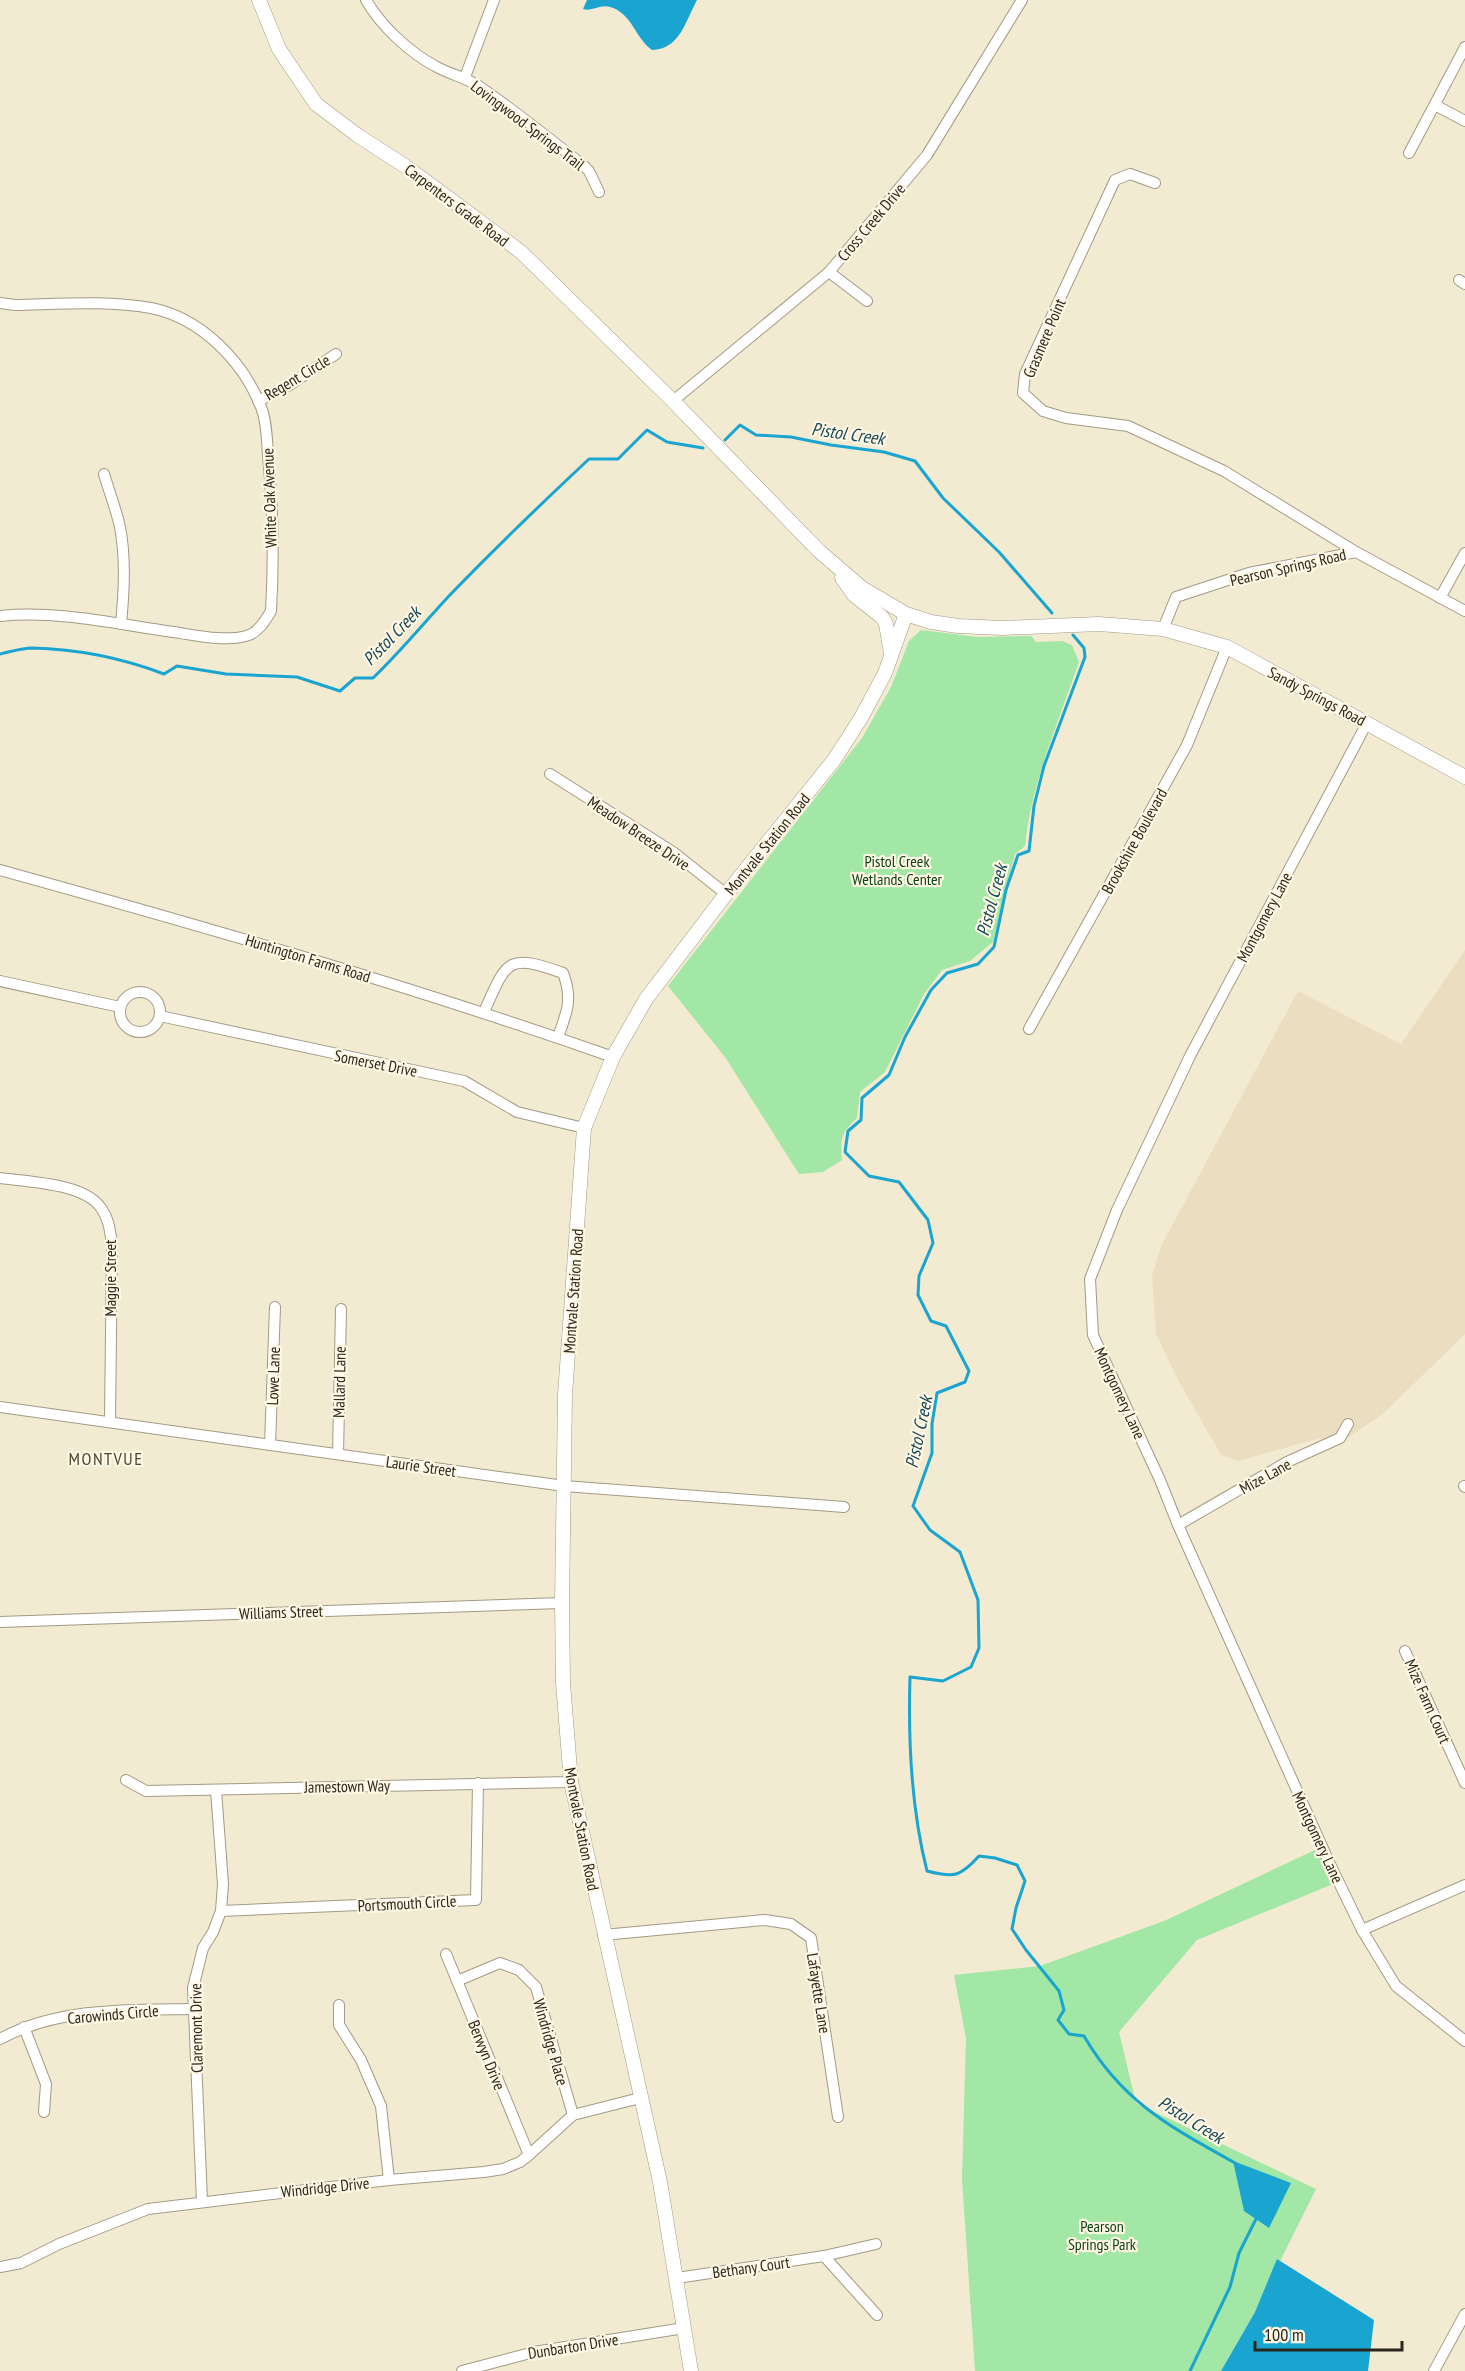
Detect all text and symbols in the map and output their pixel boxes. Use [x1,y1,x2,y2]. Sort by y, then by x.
street label: Lovingwood Springs Trail [467,76,589,175]
street label: Carpenters Grade Road [401,159,513,251]
street label: Cross Creek Drive [833,179,909,265]
street label: Grasmere Point [1018,295,1070,381]
street label: Regent Circle [261,350,333,404]
water label: Pistol Creek [810,417,888,450]
street label: White Oak Avenue [257,448,281,548]
street label: Pearson Springs Road [1228,544,1348,590]
water label: Pistol Creek [358,600,427,670]
street label: Sandy Springs Road [1265,662,1369,730]
street label: Brookshire Boulevard [1097,785,1171,897]
street label: Montvale Station Road [720,789,814,899]
street label: Meadow Breeze Drive [584,791,694,875]
park label: Pistol Creek Wetlands Center [852,851,943,889]
water label: Pistol Creek [971,860,1013,938]
street label: Montgomery Lane [1232,869,1296,965]
street label: Huntington Farms Road [243,929,373,987]
street label: Somerset Drive [333,1045,419,1081]
street label: Montvale Station Road [559,1228,587,1354]
street label: Maggie Street [100,1239,120,1317]
street label: Montgomery Lane [1090,1344,1150,1442]
street label: Lowe Lane [262,1346,284,1406]
street label: Mallard Lane [328,1346,350,1418]
water label: Pistol Creek [900,1392,938,1470]
district label: MONTVUE [69,1447,143,1470]
street label: Laurie Street [385,1451,458,1481]
street label: Mize Lane [1236,1454,1294,1498]
street label: Williams Street [239,1601,324,1623]
street label: Mize Farm Court [1400,1656,1456,1747]
street label: Montvale Station Road [560,1766,604,1892]
street label: Jamestown Way [303,1775,390,1797]
street label: Montgomery Lane [1288,1788,1348,1886]
street label: Portsmouth Circle [357,1890,457,1916]
street label: Lafayette Lane [803,1951,835,2035]
street label: Claremont Drive [185,1983,207,2073]
street label: Windridge Place [529,1996,573,2088]
street label: Carowinds Circle [67,2000,159,2028]
street label: Berwyn Drive [464,2017,510,2093]
water label: Pistol Creek [1154,2090,1230,2150]
street label: Windridge Drive [280,2172,370,2202]
park label: Pearson Springs Park [1068,2216,1137,2254]
street label: Bethany Court [711,2252,792,2282]
scale bar [1255,2314,1402,2352]
text: 100 m [1264,2323,1304,2346]
street label: Dunbarton Drive [526,2329,620,2363]

